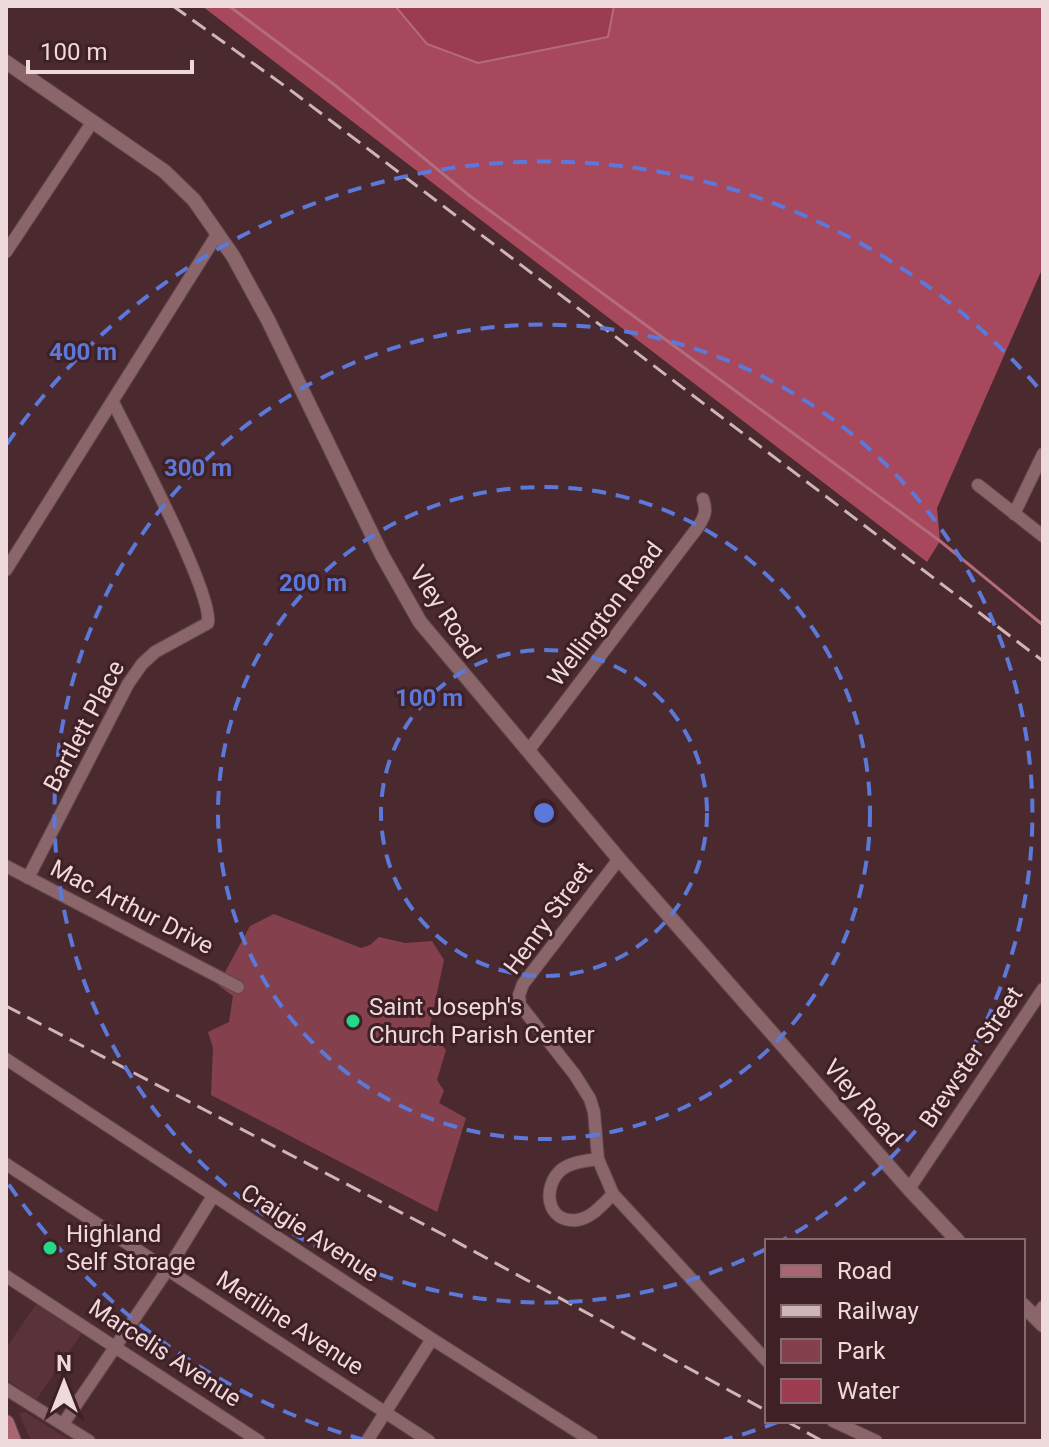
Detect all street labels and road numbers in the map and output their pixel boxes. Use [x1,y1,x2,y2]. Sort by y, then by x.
street label: Wellington Road [542,536,668,692]
street label: Vley Road [404,560,486,664]
street label: Bartlett Place [38,656,130,796]
street label: Mac Arthur Drive [46,854,218,960]
street label: Henry Street [498,856,598,980]
street label: Brewster Street [914,981,1029,1133]
street label: Vley Road [818,1054,908,1152]
street label: Craigie Avenue [236,1178,384,1288]
street label: Meriline Avenue [211,1265,369,1381]
street label: Marcelis Avenue [84,1293,246,1413]

